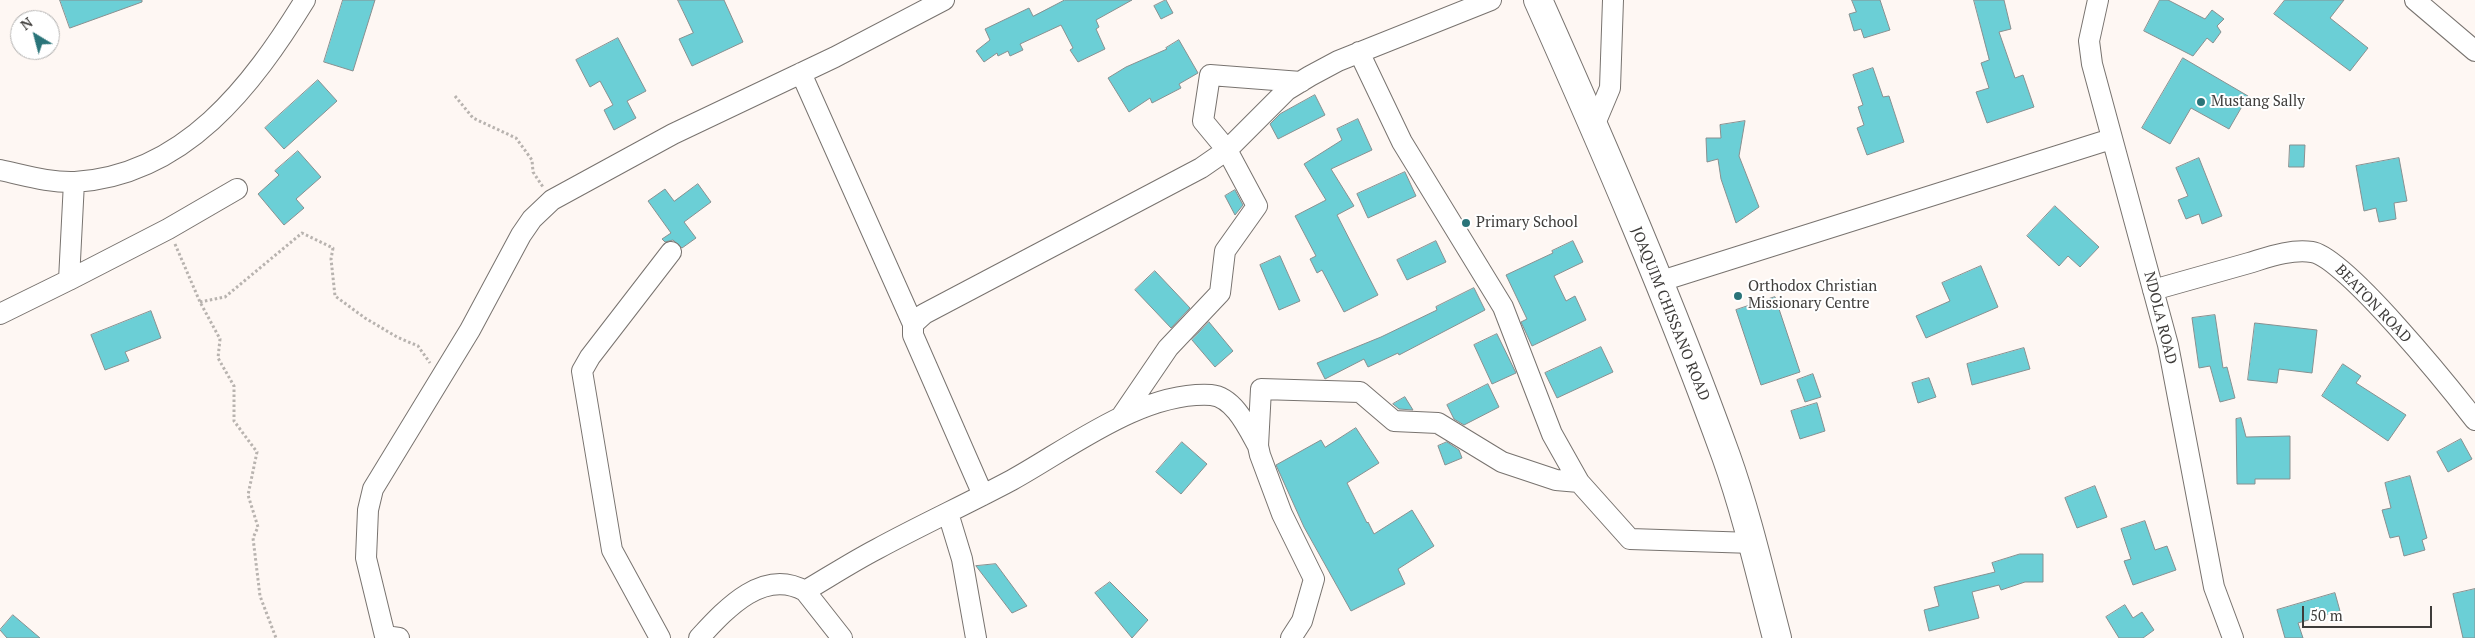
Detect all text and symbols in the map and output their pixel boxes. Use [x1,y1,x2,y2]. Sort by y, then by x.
north arrow [10,10,60,60]
text: N [16,13,36,34]
place label: Mustang Sally [2211,93,2305,111]
marker: Mustang Sally [2195,96,2207,108]
place label: Primary School [1476,214,1578,232]
marker: Primary School [1460,217,1472,229]
street label: JOAQUIM CHISSANO ROAD [1627,224,1713,404]
street label: BEATON ROAD [2331,261,2415,347]
street label: NDOLA ROAD [2140,270,2180,366]
place label: Orthodox Christian Missionary Centre [1748,278,1877,313]
marker: Orthodox Christian Missionary Centre [1732,290,1744,302]
scale bar [2305,596,2435,628]
text: 50 m [2310,605,2343,625]

